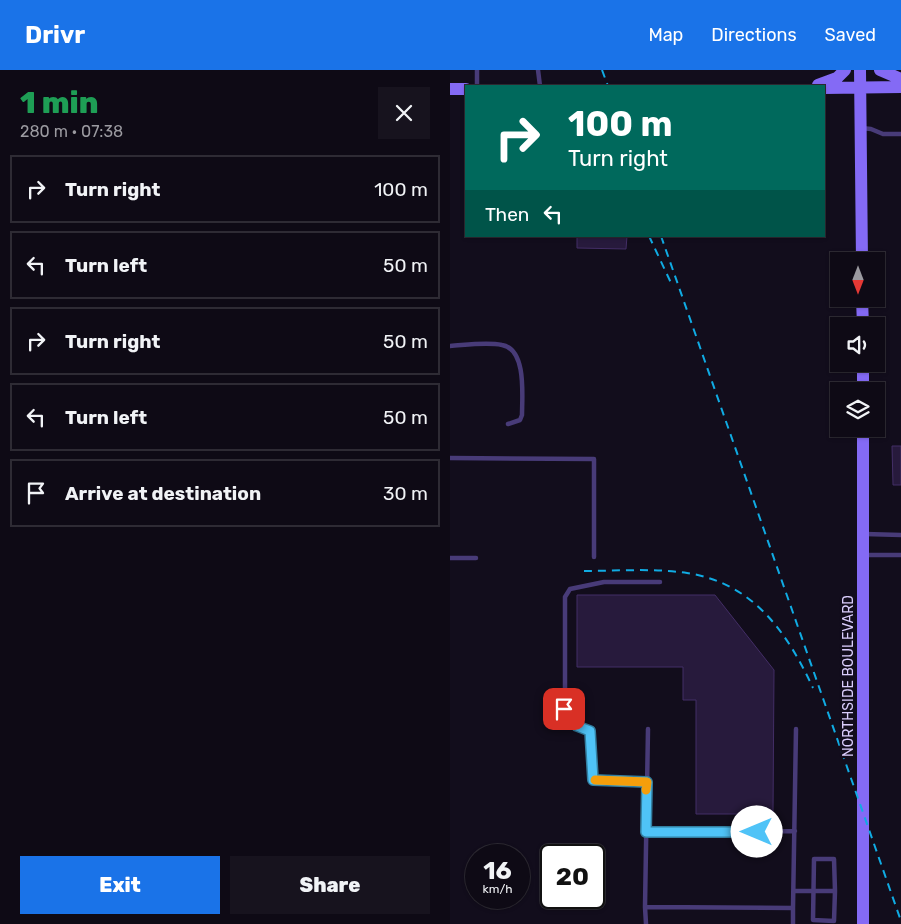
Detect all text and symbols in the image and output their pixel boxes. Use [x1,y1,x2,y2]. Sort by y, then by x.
text: Drivr [25,21,85,49]
text: Map [648,24,683,46]
text: Directions [711,24,797,46]
text: Saved [825,24,876,46]
text: 1 min [20,85,98,121]
button: close [378,87,430,139]
text: 100 m [568,103,673,145]
icon: right [485,105,550,170]
text: 280 m · 07:38 [20,122,123,141]
text: Turn right [568,145,668,172]
icon: right [22,175,50,203]
text: Turn right [65,178,160,201]
text: 100 m [374,178,428,201]
icon: left [539,200,567,228]
text: Then [485,203,529,226]
icon: left [22,251,50,279]
north arrow [830,252,885,308]
map controls [830,252,885,437]
text: Turn left [65,254,147,277]
text: 50 m [383,254,428,277]
button: sound [830,317,885,372]
icon: right [22,327,50,355]
text: Turn right [65,330,160,353]
text: 50 m [383,330,428,353]
button: layers [830,382,885,437]
icon: left [22,403,50,431]
text: Turn left [65,406,147,429]
text: 50 m [383,406,428,429]
icon: arrive [22,479,50,507]
text: Arrive at destination [65,482,261,505]
text: 30 m [383,482,428,505]
street label: NORTHSIDE BOULEVARD [840,595,857,757]
pin [543,688,585,730]
icon: arrive [550,695,578,723]
position arrow [730,805,782,857]
speed limit sign: 20 [540,844,605,909]
button: Exit [20,856,220,914]
button: Share [230,856,430,914]
text: 16 [483,856,512,885]
text: km/h [483,882,512,896]

